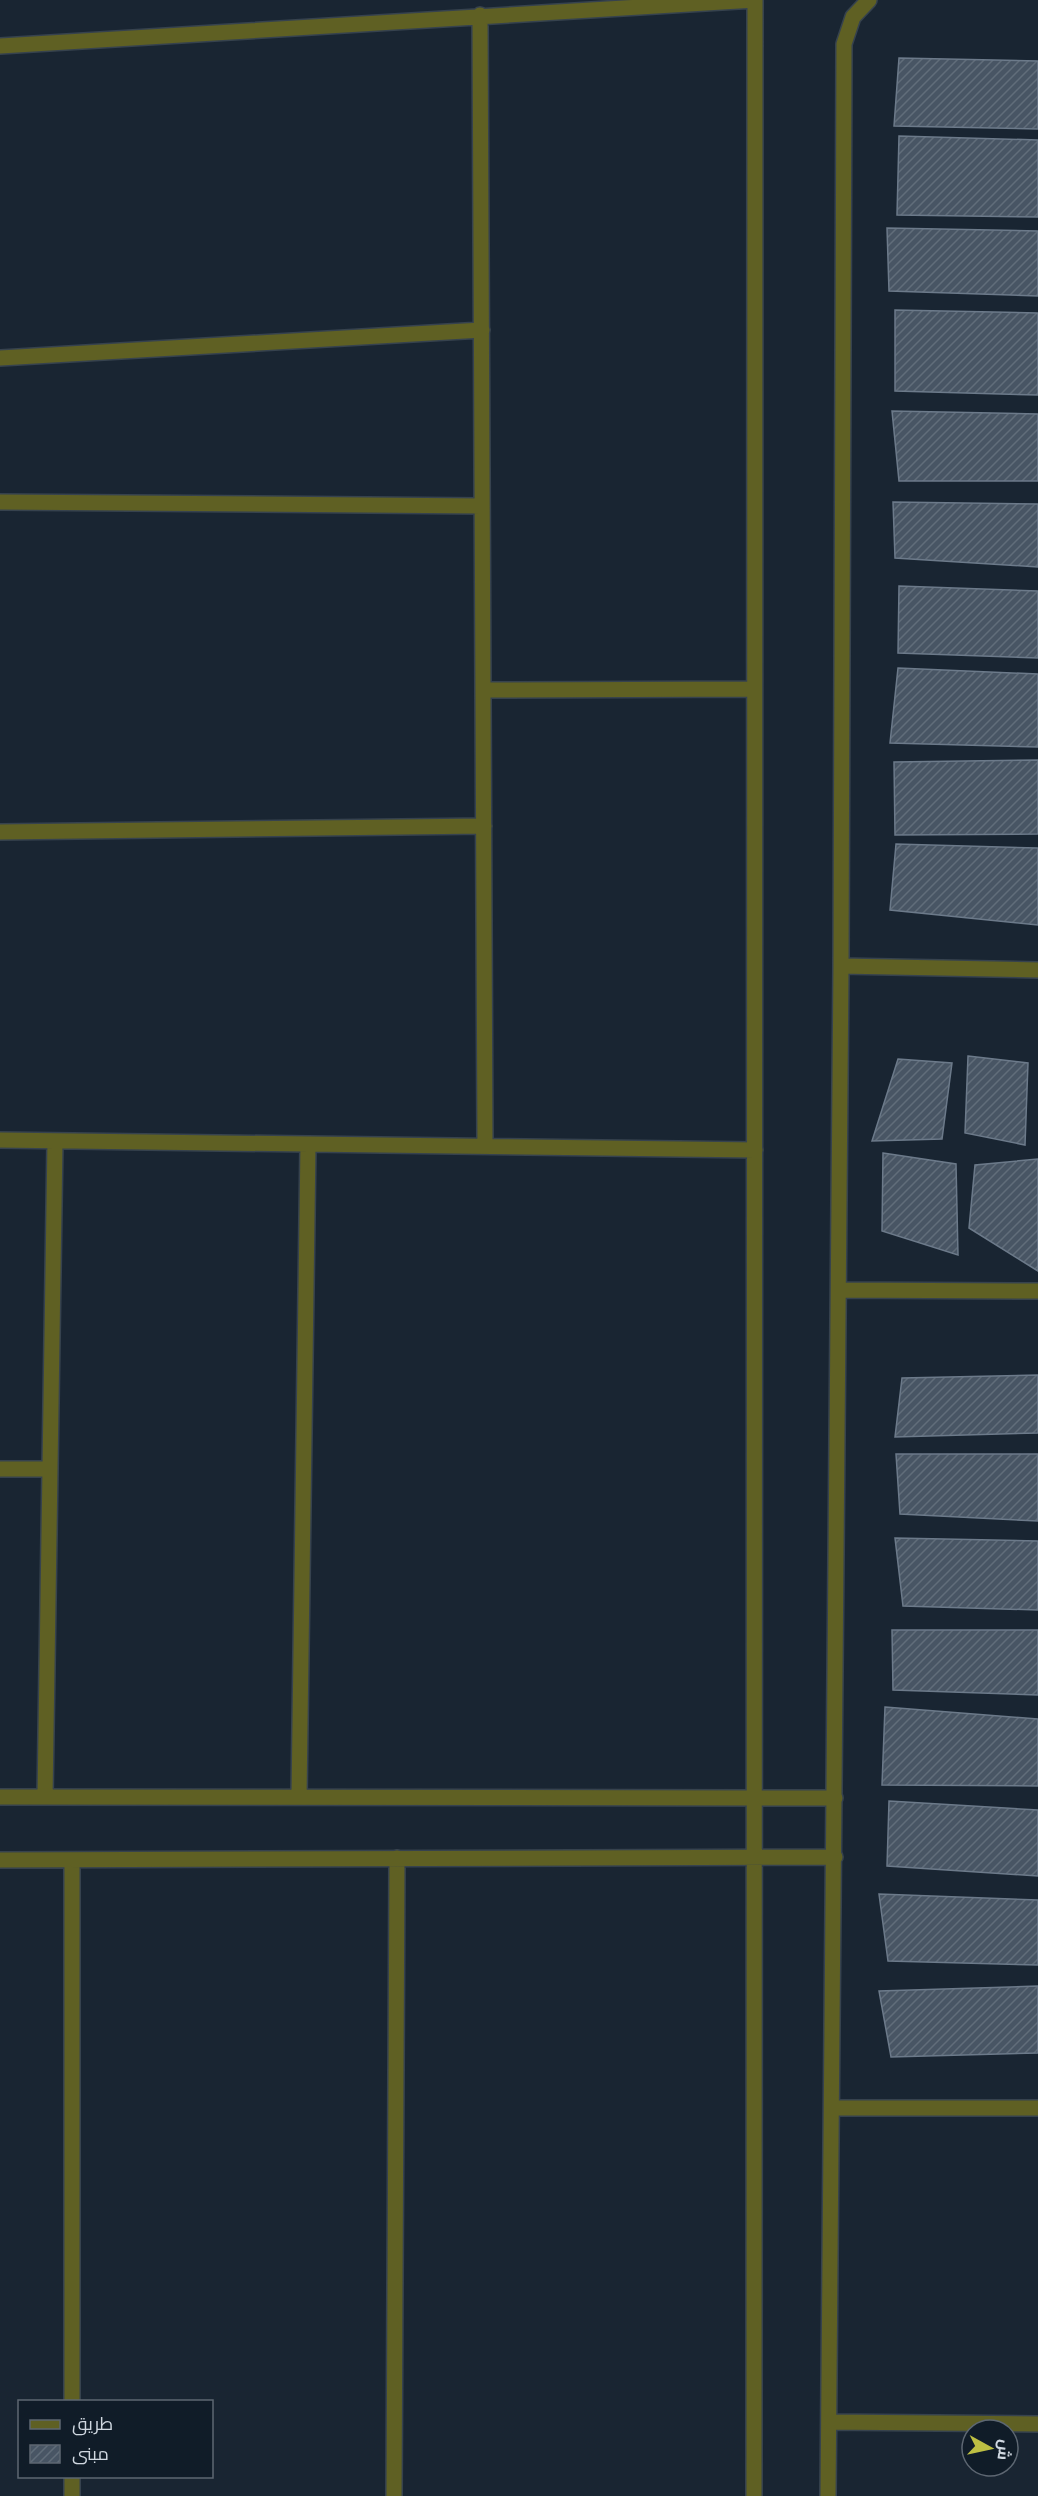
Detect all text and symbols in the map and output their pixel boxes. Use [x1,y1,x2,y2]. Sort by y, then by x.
legend [18,2400,213,2478]
text: طريق [72,2414,113,2436]
north arrow [960,2418,1020,2478]
text: ش [994,2439,1014,2461]
text: مبنى [72,2444,109,2465]

